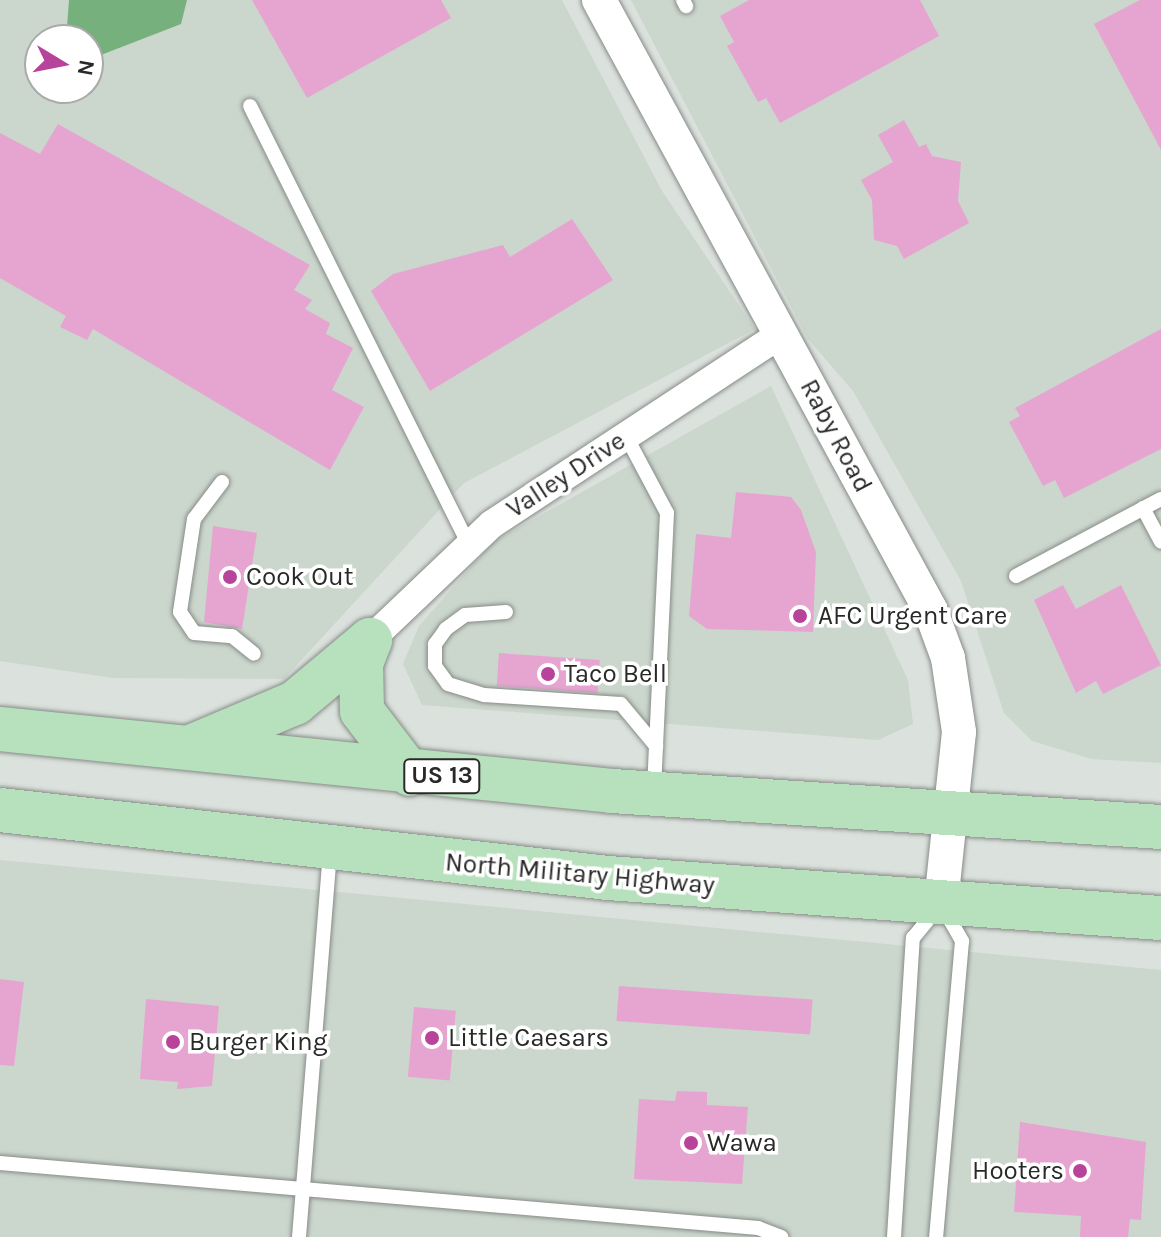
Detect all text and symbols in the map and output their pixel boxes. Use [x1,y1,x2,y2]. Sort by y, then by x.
north arrow [24,24,104,104]
text: N [71,58,100,78]
street label: Raby Road [793,374,879,498]
street label: Valley Drive [501,425,631,525]
place label: Cook Out [246,561,353,593]
marker: Cook Out [221,568,239,586]
place label: AFC Urgent Care [818,600,1007,632]
marker: AFC Urgent Care [789,605,811,627]
place label: Taco Bell [564,658,667,690]
marker: Taco Bell [539,665,557,683]
road number: US 13 [402,756,482,796]
street label: North Military Highway [444,847,716,901]
place label: Little Caesars [448,1022,609,1054]
place label: Burger King [189,1026,327,1058]
marker: Little Caesars [423,1029,441,1047]
marker: Burger King [164,1033,182,1051]
place label: Wawa [707,1127,777,1159]
marker: Wawa [682,1134,700,1152]
place label: Hooters [972,1155,1064,1187]
marker: Hooters [1071,1162,1089,1180]

